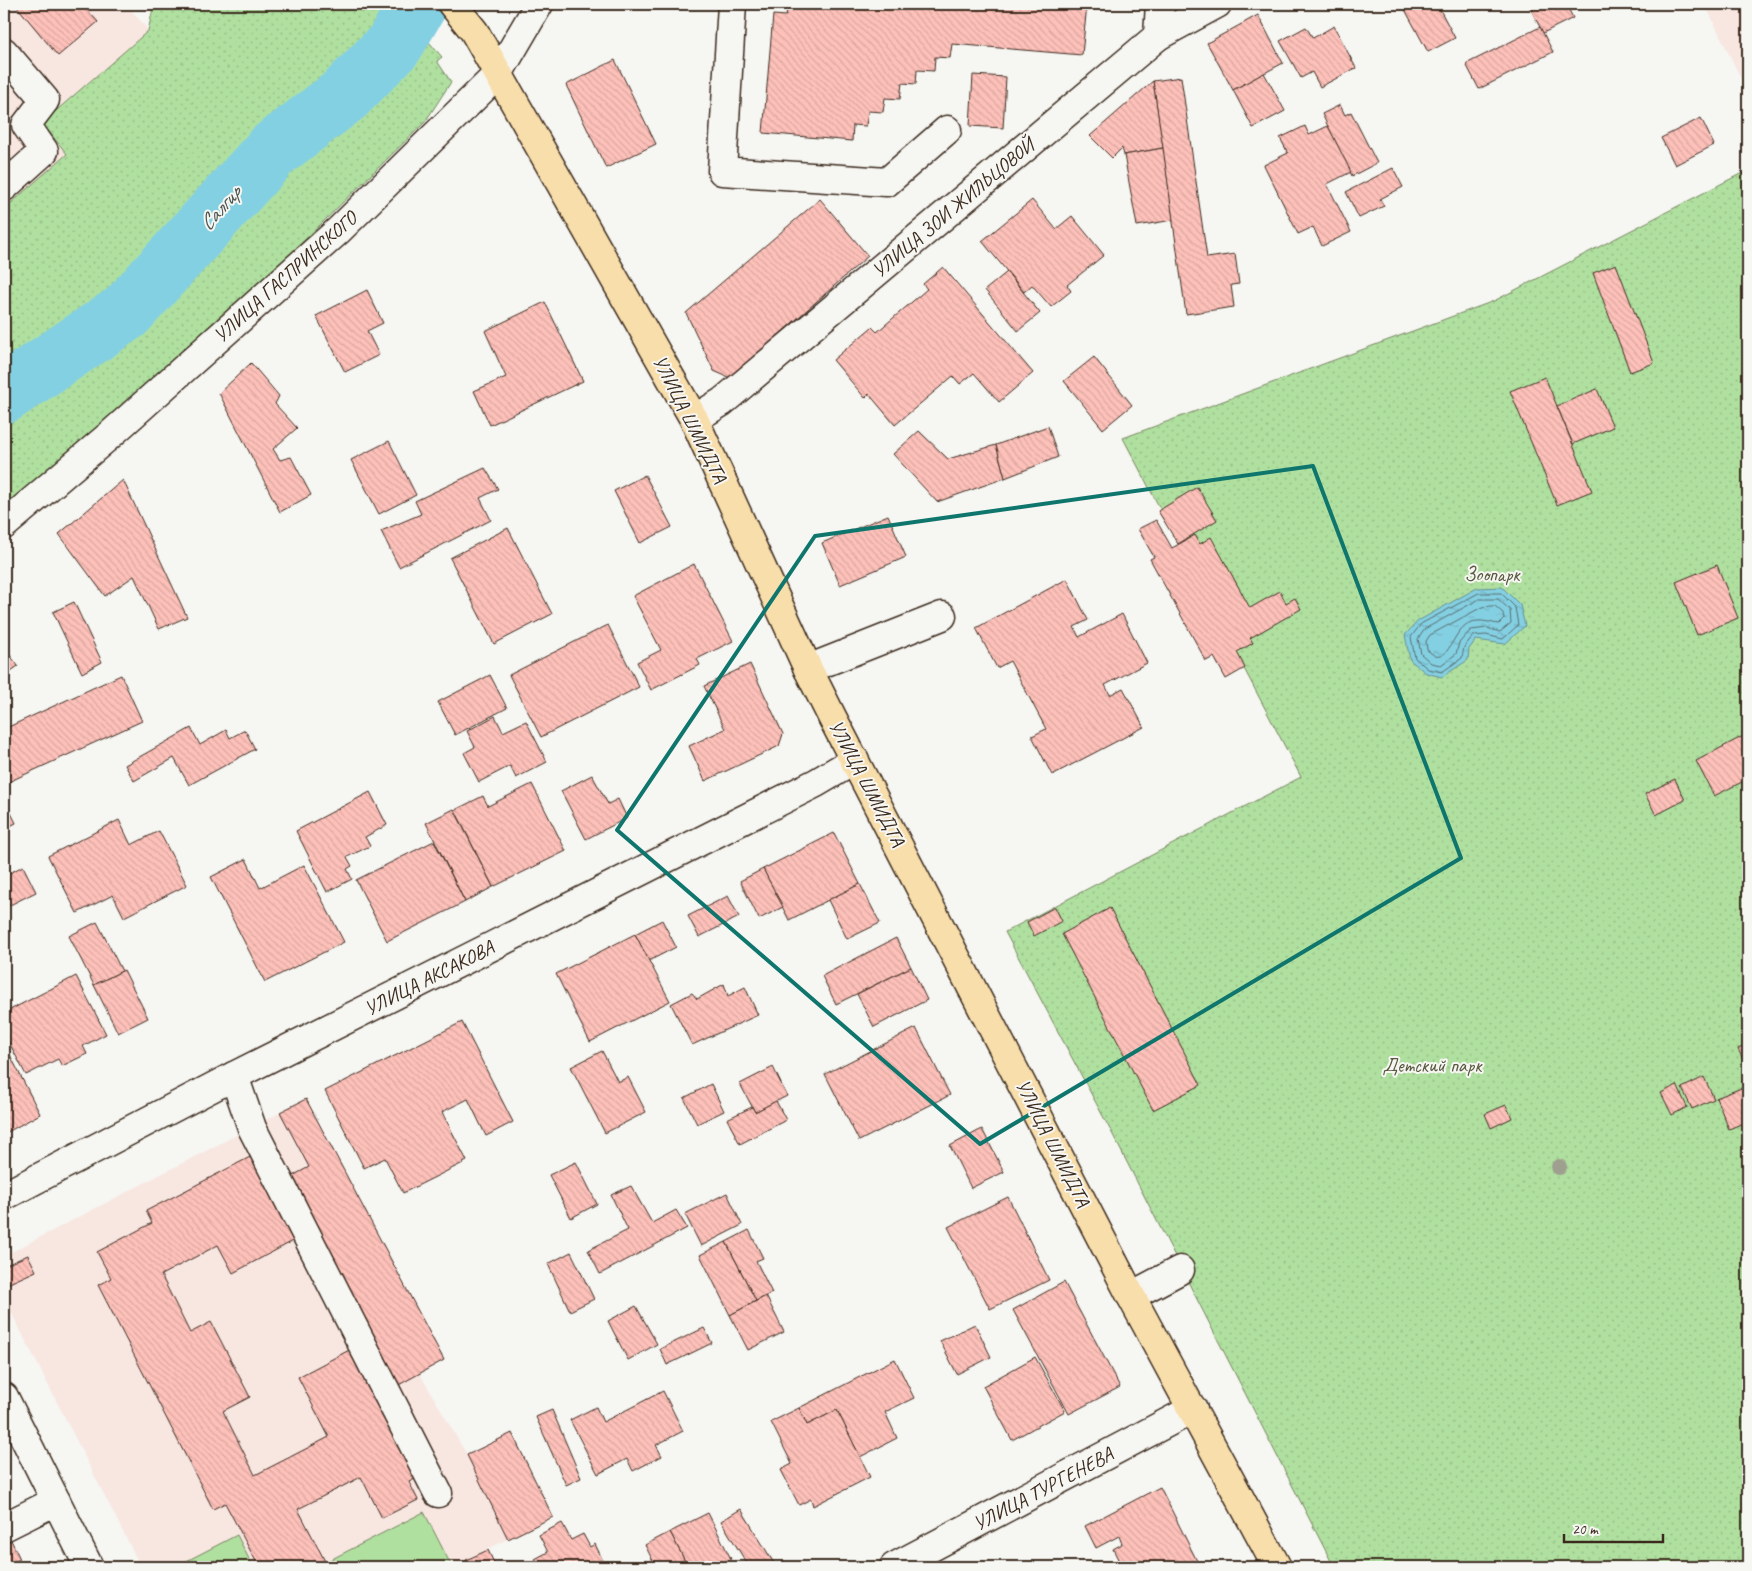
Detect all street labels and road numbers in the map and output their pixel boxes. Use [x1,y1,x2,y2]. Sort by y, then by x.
street label: УЛИЦА ЗОИ ЖИЛЬЦОВОЙ [867,131,1042,283]
street label: УЛИЦА ГАСПРИНСКОГО [208,205,363,348]
street label: УЛИЦА ШМИДТА [647,351,733,488]
street label: УЛИЦА ШМИДТА [823,716,911,851]
street label: УЛИЦА АКСАКОВА [360,934,499,1021]
street label: УЛИЦА ШМИДТА [1010,1075,1096,1212]
street label: УЛИЦА ТУРГЕНЕВА [969,1441,1118,1536]

